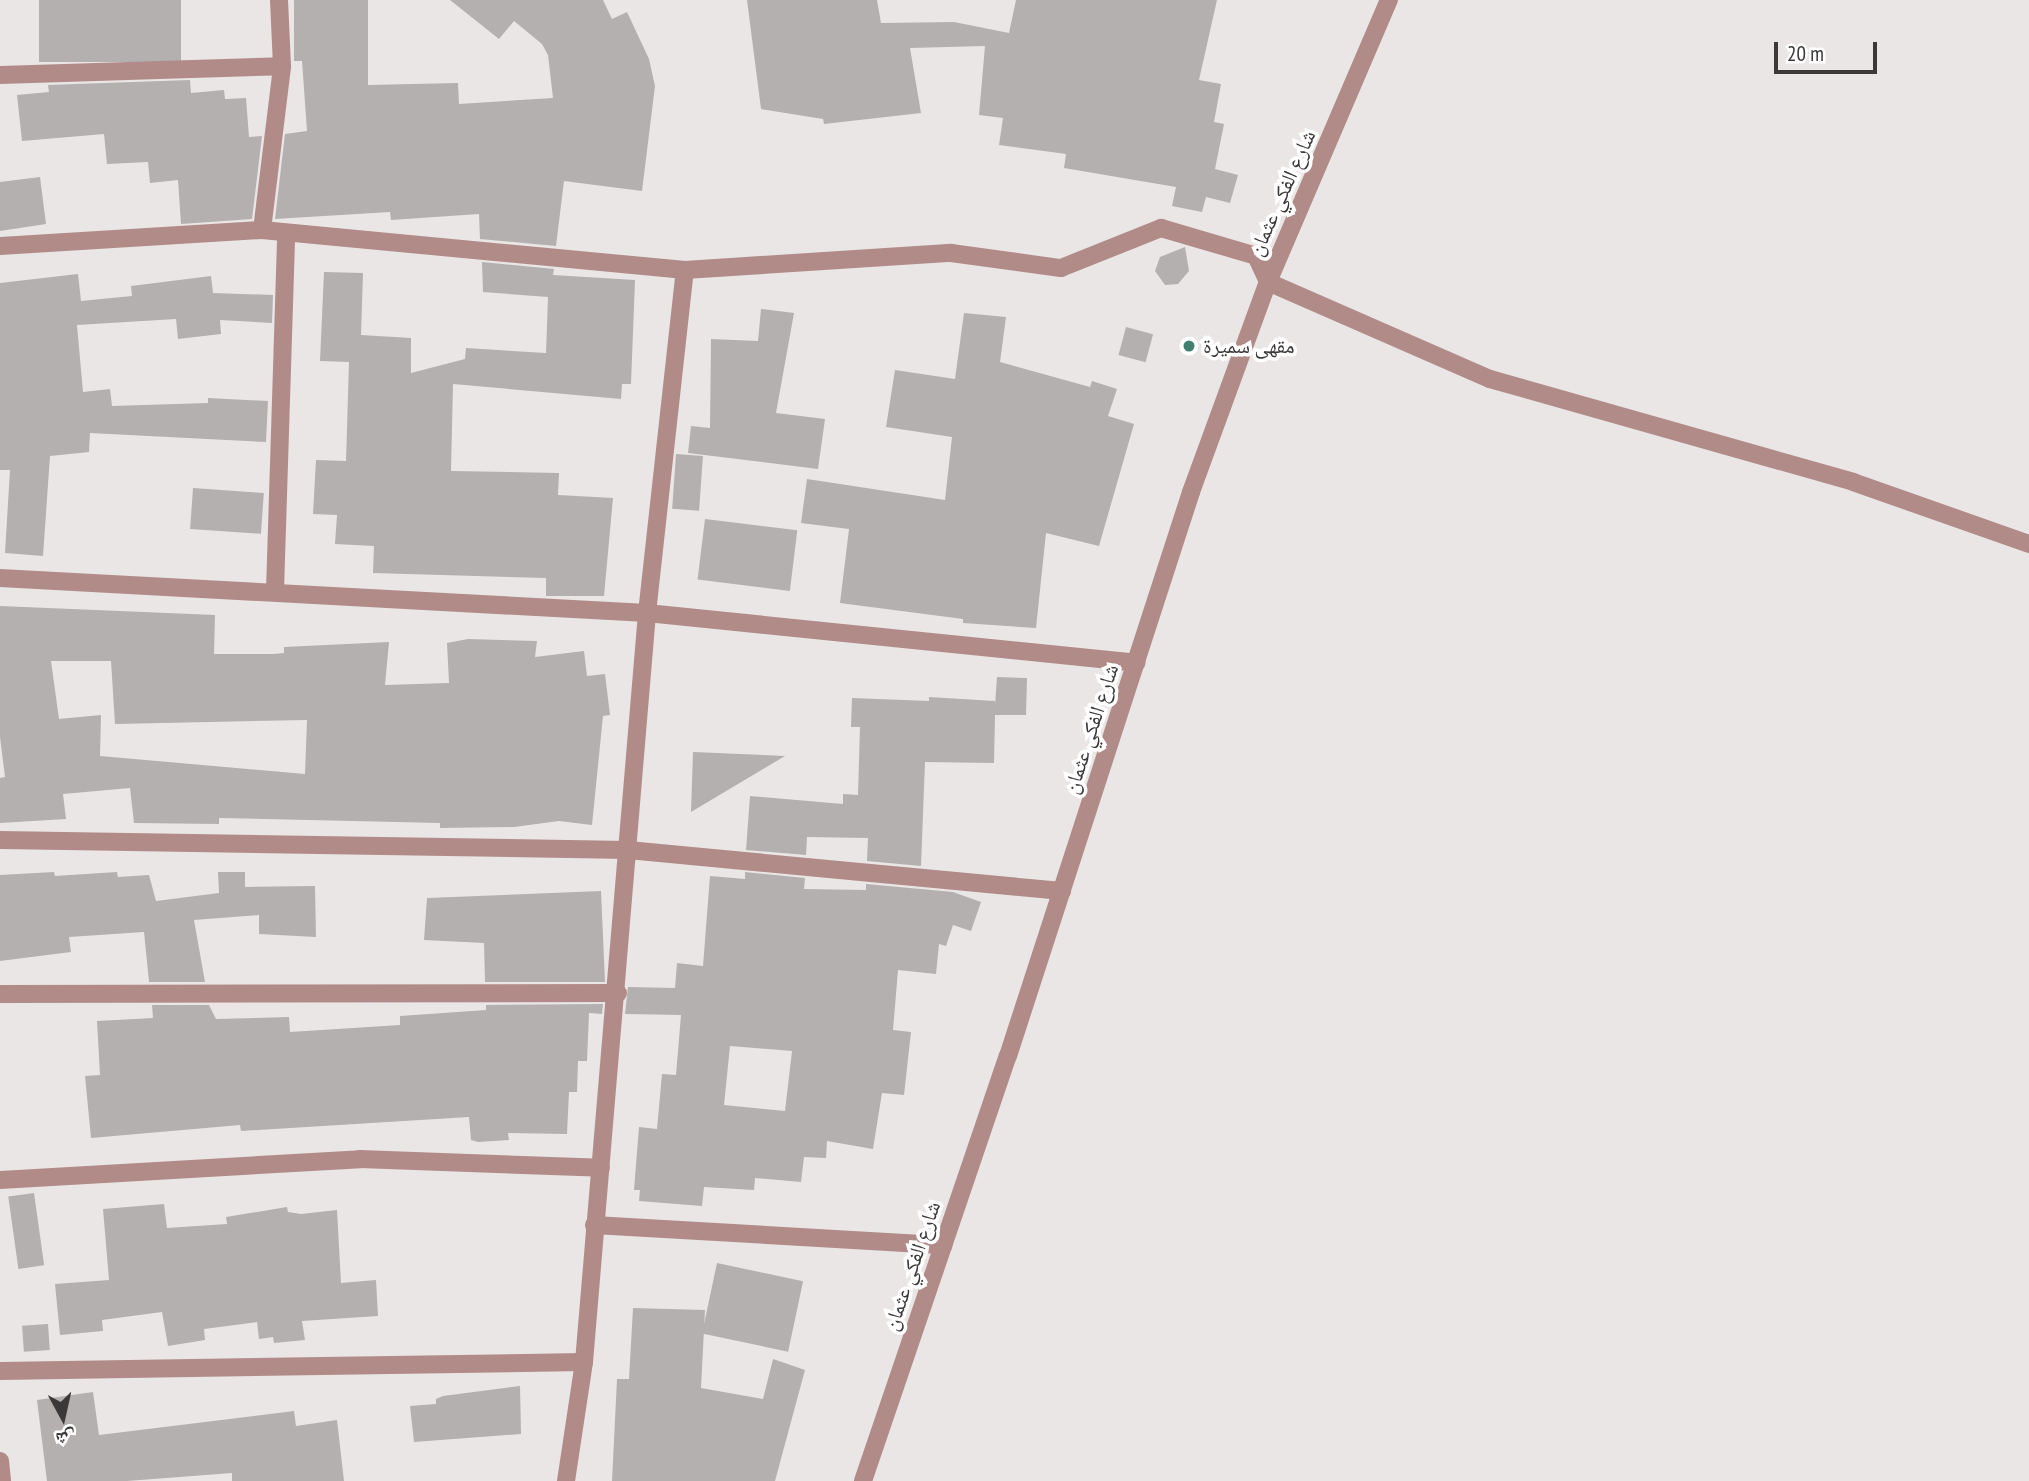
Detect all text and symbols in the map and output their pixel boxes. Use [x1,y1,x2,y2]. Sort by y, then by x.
scale bar [1777,28,1880,72]
text: 20 m [1787,40,1824,67]
street label: شارع الفكي عثمان [1243,126,1321,260]
place label: مقهى سميرة [1203,333,1295,359]
marker: مقهى سميرة [1181,338,1197,354]
street label: شارع الفكي عثمان [1058,661,1124,797]
street label: شارع الفكي عثمان [878,1198,946,1334]
north arrow [28,1383,98,1453]
text: ش [54,1426,78,1452]

